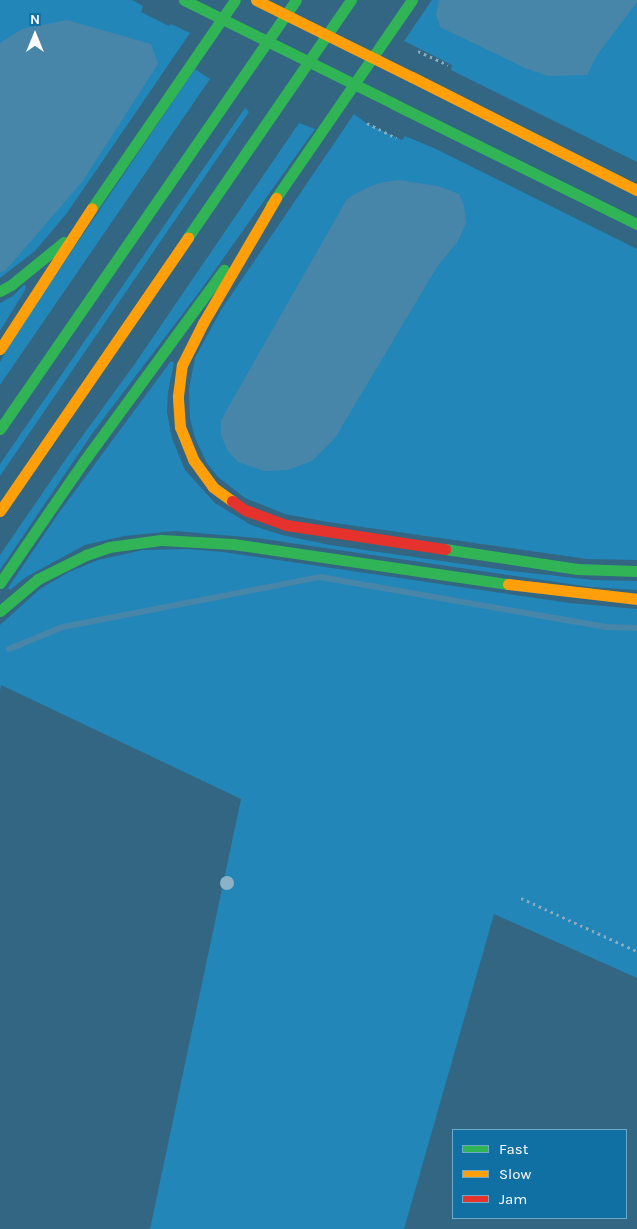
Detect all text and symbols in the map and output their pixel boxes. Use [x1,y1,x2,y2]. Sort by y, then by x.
north arrow [10,10,60,60]
text: N [30,11,40,28]
legend [452,1129,627,1219]
text: Fast [499,1140,528,1158]
text: Slow [499,1165,531,1183]
text: Jam [499,1190,527,1208]

